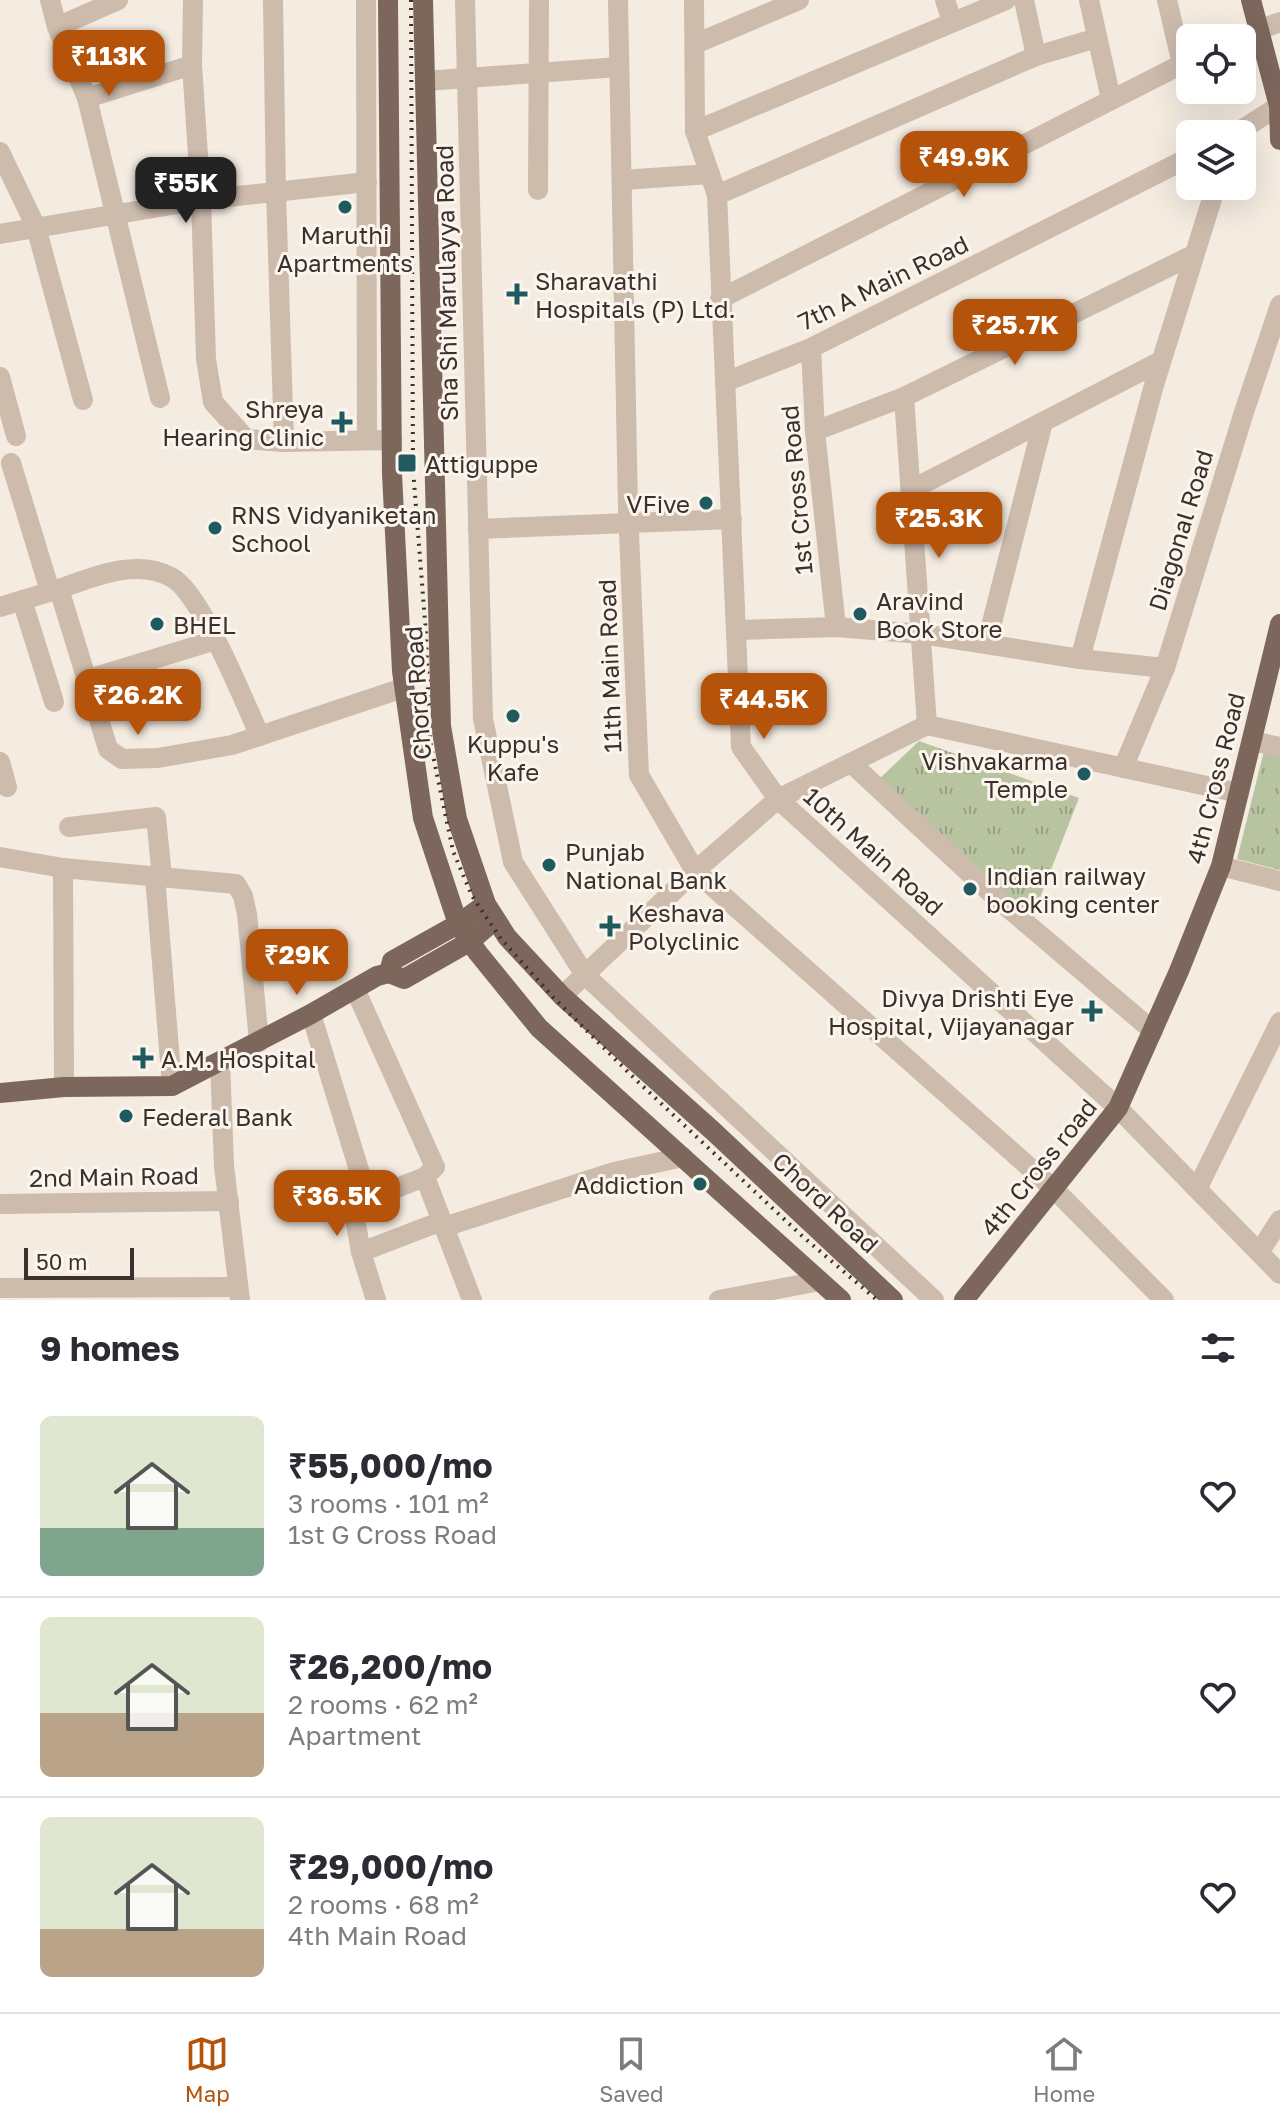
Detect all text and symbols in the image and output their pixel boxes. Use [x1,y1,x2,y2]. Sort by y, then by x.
map controls [1176,24,1256,200]
button: locate [1176,24,1256,104]
pin: ₹113K [53,30,165,98]
text: ₹113K [71,40,147,71]
button: layers [1176,120,1256,200]
pin: ₹49.9K [899,131,1029,199]
text: ₹49.9K [918,141,1010,172]
street label: Sha Shi Marulayya Road [429,145,463,421]
pin: ₹55K [139,157,233,225]
text: ₹55K [153,167,219,198]
marker: Maruthi Apartments [336,198,354,216]
place label: Maruthi Apartments [277,220,413,277]
street label: 7th A Main Road [793,228,973,336]
place label: Sharavathi Hospitals (P) Ltd. [535,266,736,323]
marker: Sharavathi Hospitals (P) Ltd. [506,283,528,305]
pin: ₹25.7K [950,299,1080,367]
text: ₹25.7K [971,309,1059,340]
place label: Shreya Hearing Clinic [162,394,324,451]
street label: 1st Cross Road [774,404,818,576]
marker: Shreya Hearing Clinic [331,411,353,433]
street label: Diagonal Road [1142,446,1218,614]
place label: Attiguppe [425,449,538,478]
marker: Attiguppe [396,452,418,474]
place label: VFive [626,489,690,518]
pin: ₹25.3K [874,492,1004,560]
marker: VFive [697,494,715,512]
place label: RNS Vidyaniketan School [231,500,437,557]
text: ₹25.3K [894,502,984,533]
marker: RNS Vidyaniketan School [206,519,224,537]
street label: 11th Main Road [591,579,627,753]
place label: Aravind Book Store [876,586,1002,643]
marker: Aravind Book Store [851,605,869,623]
place label: BHEL [173,610,236,639]
marker: BHEL [148,615,166,633]
street label: Chord Road [398,625,436,761]
pin: ₹26.2K [73,669,203,737]
pin: ₹44.5K [699,673,829,741]
text: ₹26.2K [93,679,183,710]
text: ₹44.5K [719,683,809,714]
street label: 4th Cross Road [1180,690,1250,866]
marker: Kuppu's Kafe [504,707,522,725]
place label: Kuppu's Kafe [467,729,559,786]
place label: Vishvakarma Temple [921,746,1068,803]
marker: Vishvakarma Temple [1075,765,1093,783]
street label: 10th Main Road [799,781,949,921]
place label: Punjab National Bank [565,837,727,894]
marker: Punjab National Bank [540,856,558,874]
place label: Indian railway booking center [986,861,1159,918]
marker: Indian railway booking center [961,880,979,898]
place label: Keshava Polyclinic [628,898,740,955]
marker: Keshava Polyclinic [599,915,621,937]
pin: ₹29K [250,929,344,997]
text: ₹29K [264,939,330,970]
place label: Divya Drishti Eye Hospital, Vijayanagar [828,983,1074,1040]
marker: Divya Drishti Eye Hospital, Vijayanagar [1081,1000,1103,1022]
place label: A.M. Hospital [161,1044,316,1073]
marker: A.M. Hospital [132,1047,154,1069]
street label: 4th Cross road [974,1093,1102,1241]
place label: Federal Bank [142,1102,293,1131]
marker: Federal Bank [117,1107,135,1125]
street label: Chord Road [767,1146,885,1258]
street label: 2nd Main Road [29,1160,199,1192]
pin: ₹36.5K [272,1170,402,1238]
place label: Addiction [574,1170,684,1199]
marker: Addiction [691,1175,709,1193]
text: ₹36.5K [292,1180,382,1211]
scale bar [24,1244,134,1280]
text: 50 m [36,1248,87,1275]
icon: filters [1196,1326,1240,1370]
text: 9 homes [40,1328,180,1368]
text: ₹55,000/mo [288,1445,493,1485]
icon: home [104,1448,200,1544]
icon: heart [1196,1474,1240,1518]
text: 3 rooms · 101 m² [288,1488,489,1519]
text: 1st G Cross Road [288,1519,497,1550]
text: ₹26,200/mo [288,1646,492,1686]
icon: home [104,1649,200,1745]
icon: heart [1196,1675,1240,1719]
text: 2 rooms · 62 m² [288,1689,478,1720]
text: Apartment [288,1720,421,1751]
text: ₹29,000/mo [288,1846,493,1886]
icon: home [104,1849,200,1945]
icon: heart [1196,1875,1240,1919]
text: 2 rooms · 68 m² [288,1889,479,1920]
text: 4th Main Road [288,1920,467,1951]
tab: Map [185,2032,230,2107]
tab: Saved [599,2032,663,2107]
tab: Home [1033,2032,1095,2107]

